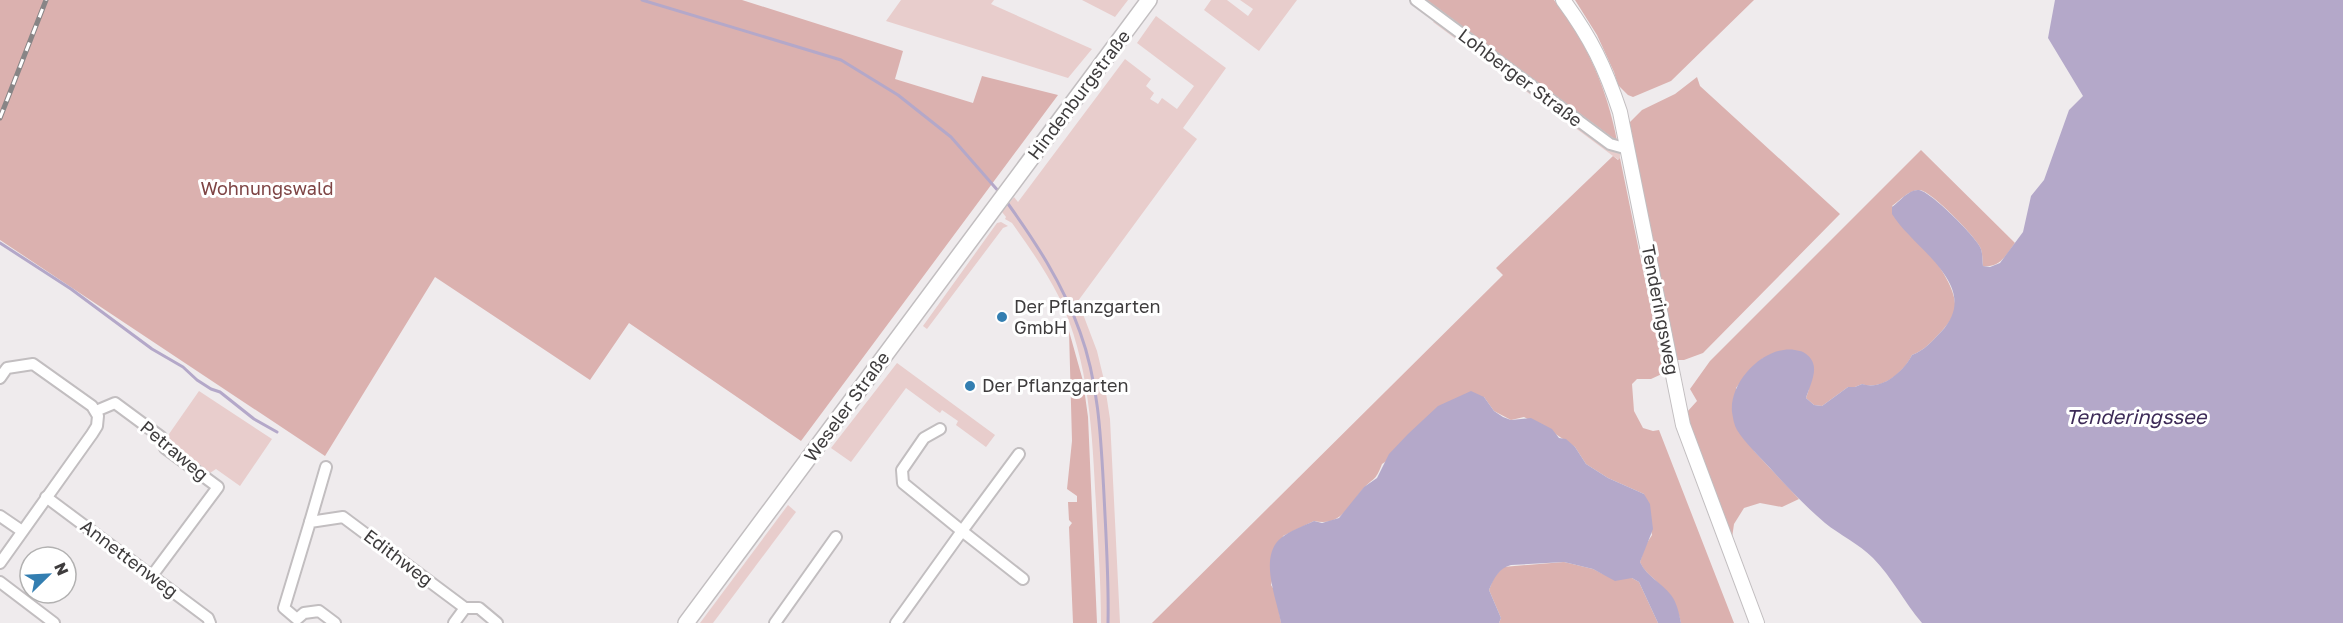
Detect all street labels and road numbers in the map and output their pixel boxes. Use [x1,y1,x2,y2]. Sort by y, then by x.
street label: Lohberger Straße [1454,23,1587,131]
street label: Hindenburgstraße [1022,25,1134,164]
street label: Tenderingsweg [1638,243,1684,377]
street label: Weseler Straße [799,347,894,466]
street label: Petraweg [136,415,213,485]
street label: Annettenweg [77,514,183,602]
street label: Edithweg [360,524,437,590]

